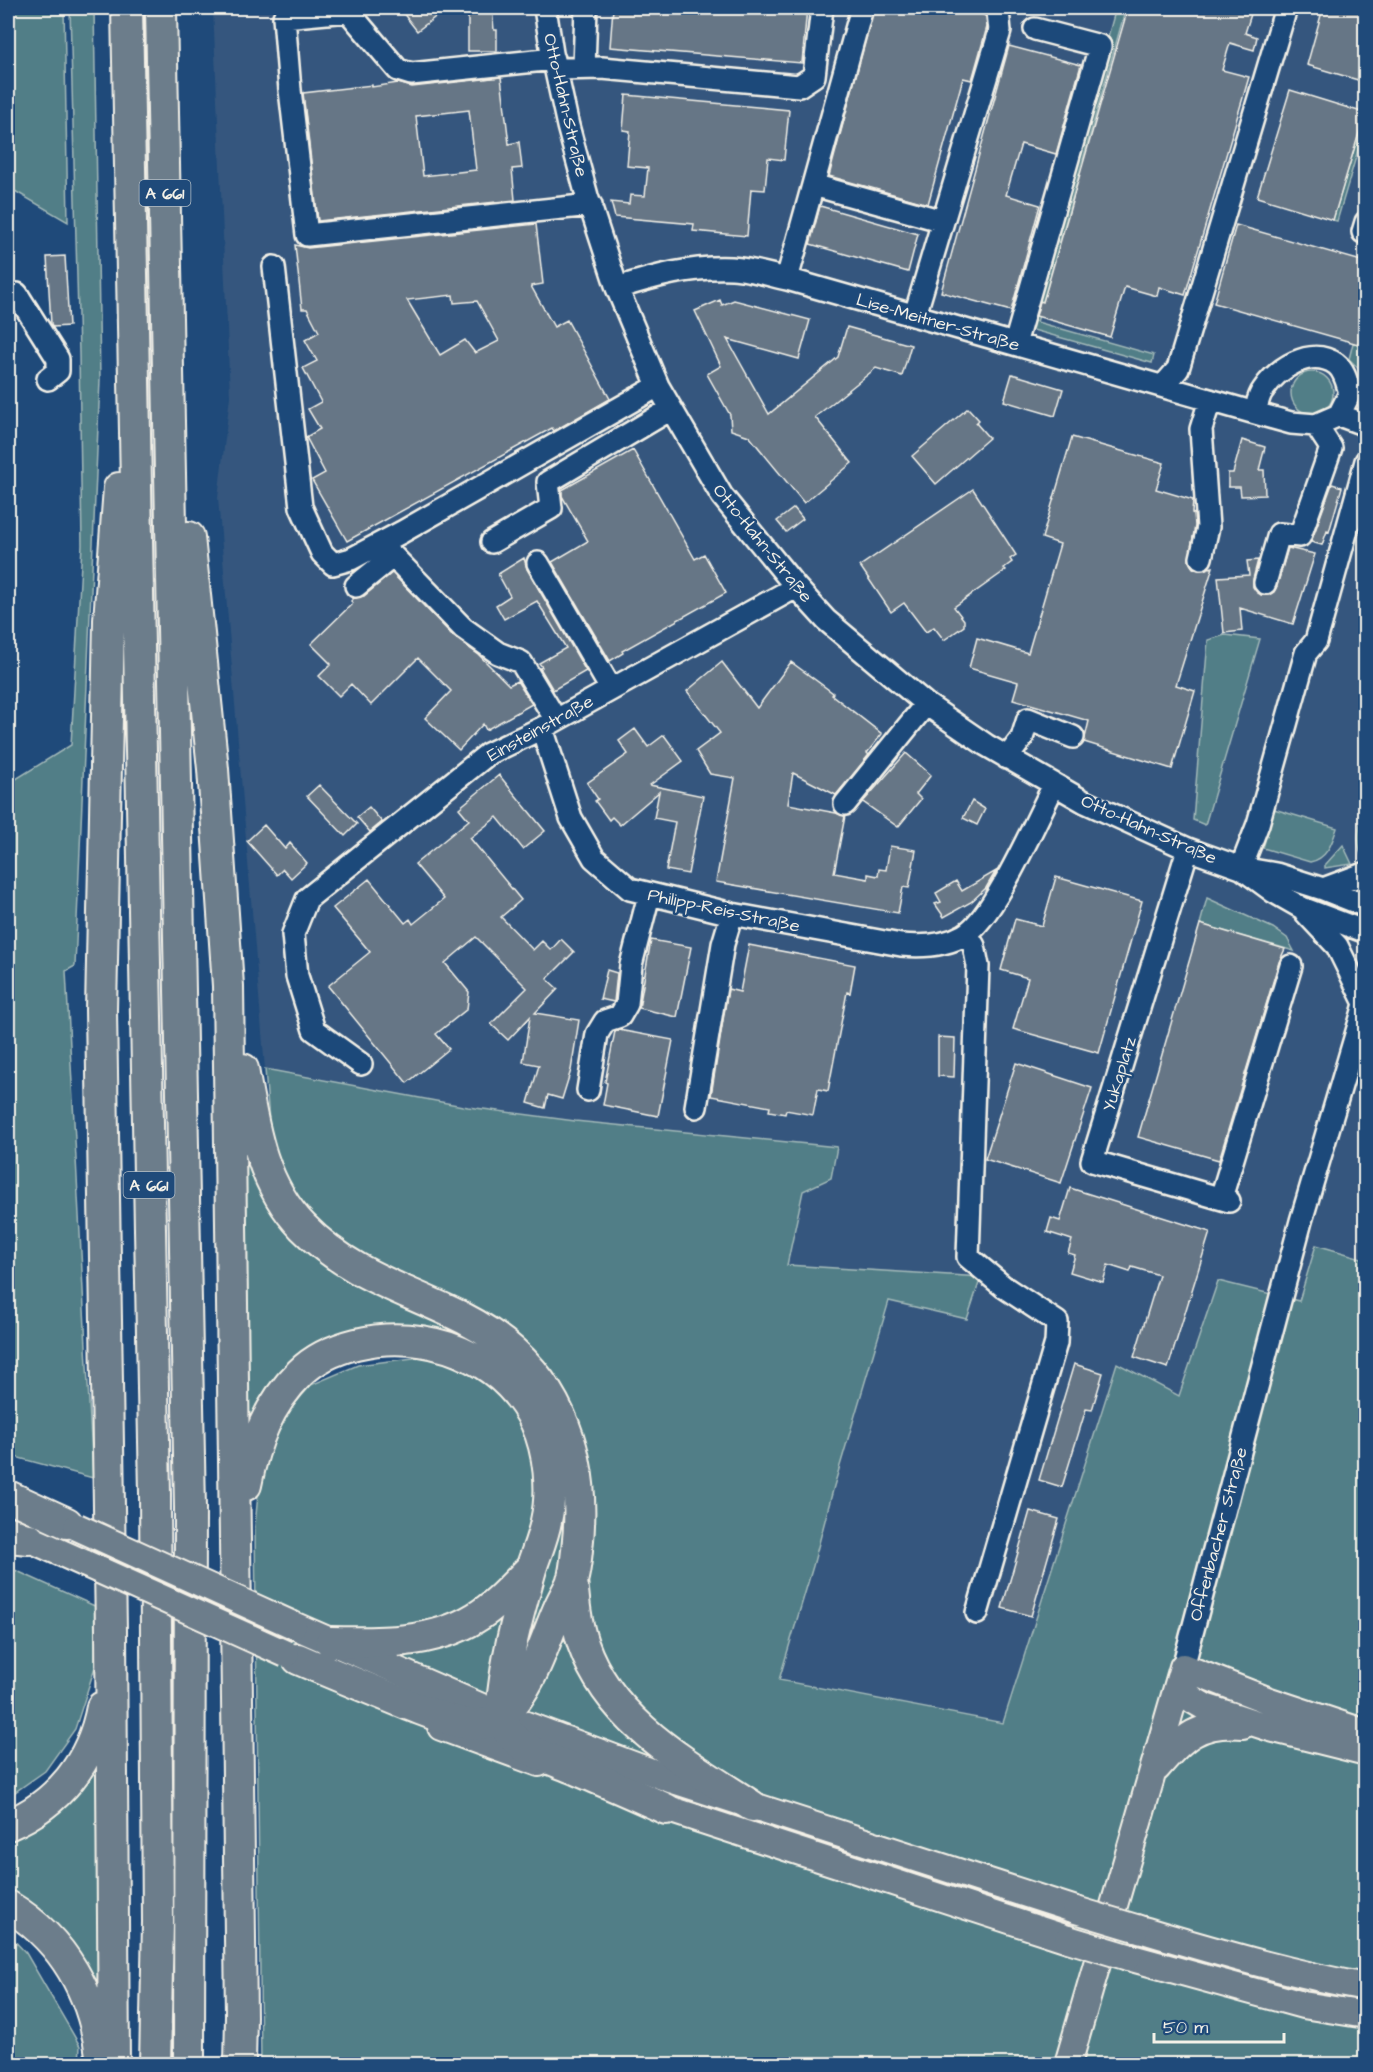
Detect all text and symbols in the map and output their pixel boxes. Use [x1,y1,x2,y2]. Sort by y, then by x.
street label: Otto-Hahn-Straße [537,31,594,179]
road number: A 661 [140,180,190,206]
street label: Lise-Meitner-Straße [853,287,1023,358]
street label: Otto-Hahn-Straße [707,479,819,608]
street label: Einsteinstraße [483,689,598,768]
street label: Otto-Hahn-Straße [1077,788,1221,871]
street label: Philipp-Reis-Straße [646,882,802,939]
street label: Yukaplatz [1096,1034,1143,1115]
road number: A 661 [124,1172,174,1198]
street label: Offenbacher Straße [1183,1444,1254,1624]
scale bar [1154,2006,1284,2044]
text: 50 m [1163,2015,1208,2040]

